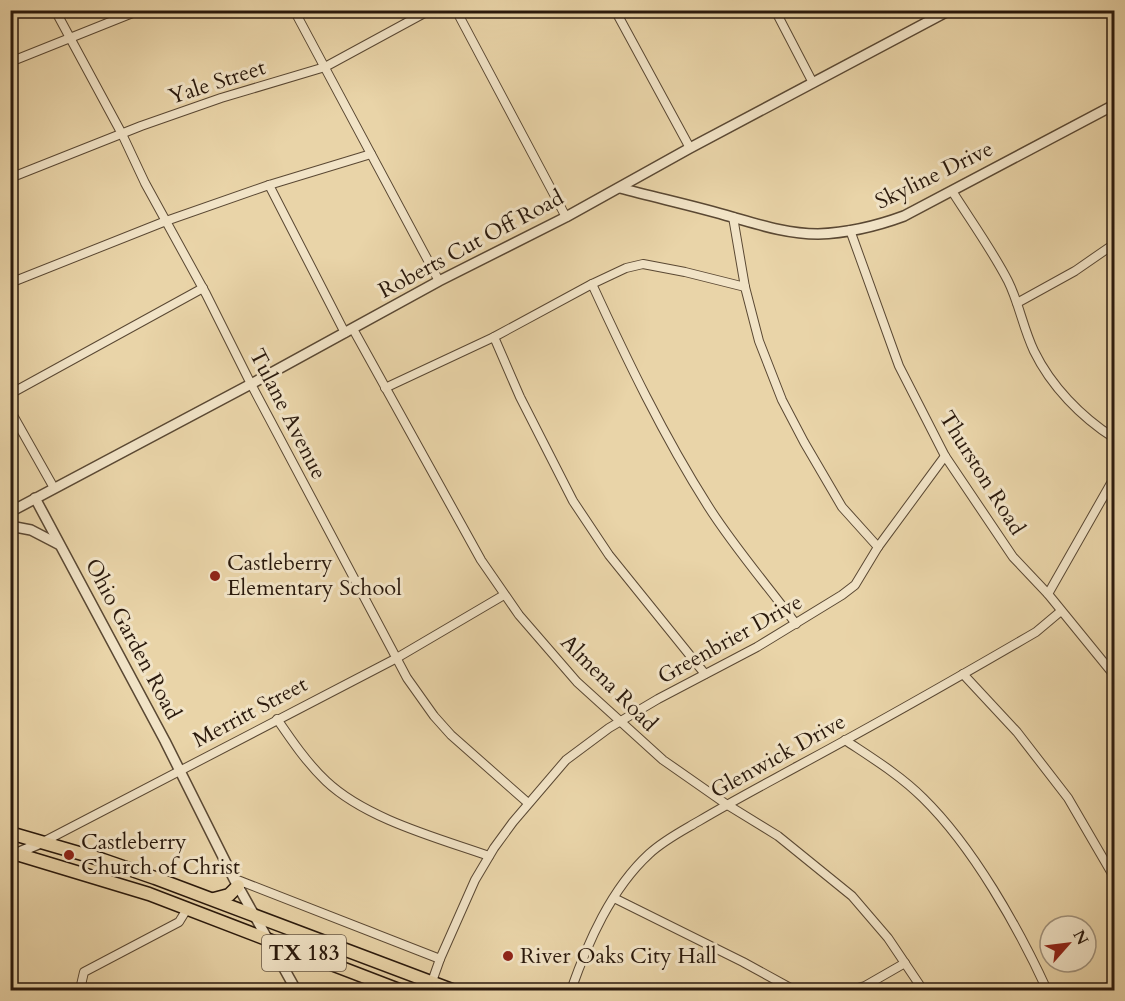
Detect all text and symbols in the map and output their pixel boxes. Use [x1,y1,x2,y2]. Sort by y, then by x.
street label: Yale Street [165,52,269,112]
street label: Skyline Drive [870,134,998,216]
street label: Roberts Cut Off Road [373,182,569,305]
street label: Tulane Avenue [242,343,334,485]
street label: Thurston Road [932,405,1032,541]
place label: Castleberry Elementary School [227,548,402,603]
street label: Ohio Garden Road [78,553,188,725]
marker: Castleberry Elementary School [208,569,222,583]
street label: Greenbrier Drive [652,587,808,691]
street label: Almena Road [554,628,664,738]
street label: Merritt Street [187,669,313,755]
street label: Glenwick Drive [705,706,851,806]
place label: Castleberry Church of Christ [81,827,240,882]
marker: Castleberry Church of Christ [62,848,76,862]
north arrow [1038,914,1098,974]
text: N [1067,926,1093,949]
road number: TX 183 [262,935,346,971]
place label: River Oaks City Hall [520,941,717,971]
marker: River Oaks City Hall [501,949,515,963]

